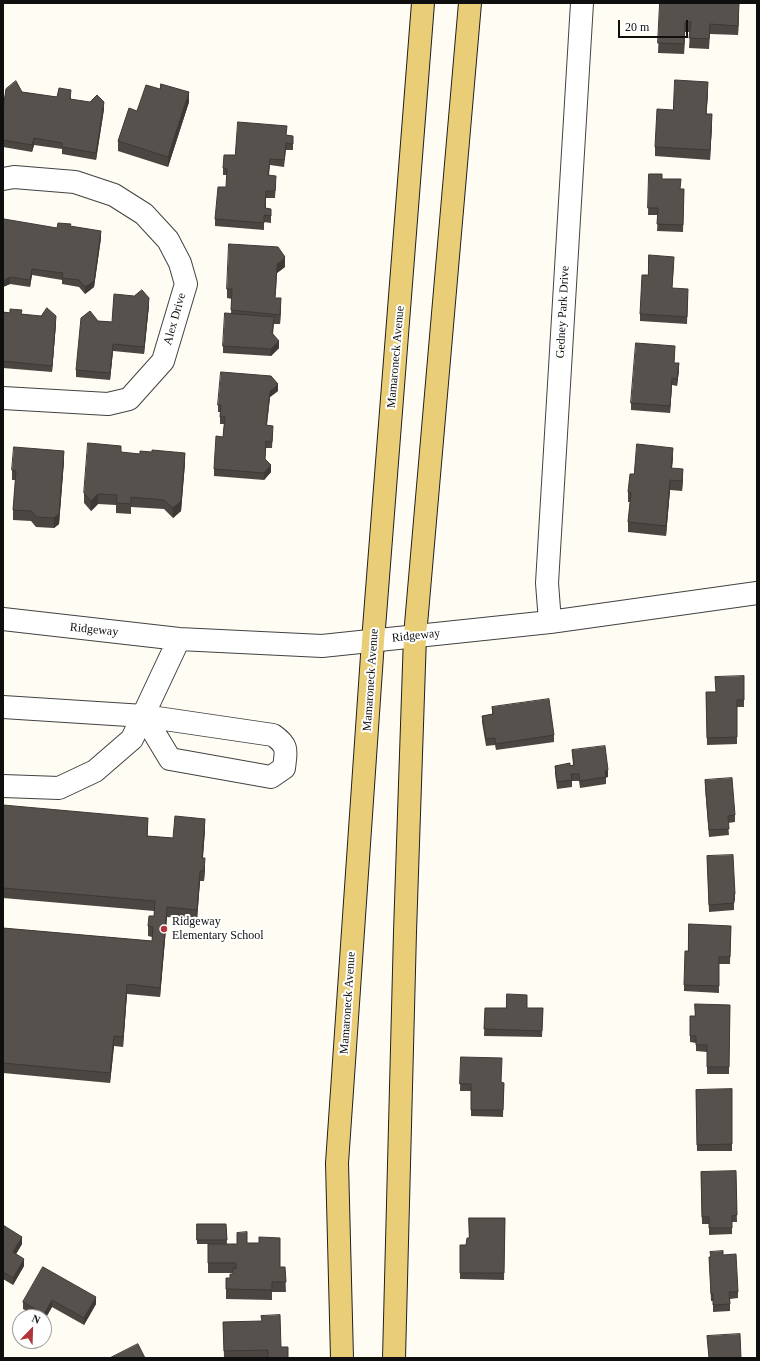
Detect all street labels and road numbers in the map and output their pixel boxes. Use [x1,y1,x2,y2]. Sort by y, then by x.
street label: Gedney Park Drive [553,265,573,359]
street label: Alex Drive [161,291,189,347]
street label: Mamaroneck Avenue [384,305,408,409]
street label: Ridgeway [69,620,119,640]
street label: Ridgeway [391,626,441,646]
street label: Mamaroneck Avenue [360,628,382,732]
street label: Mamaroneck Avenue [337,951,359,1055]

